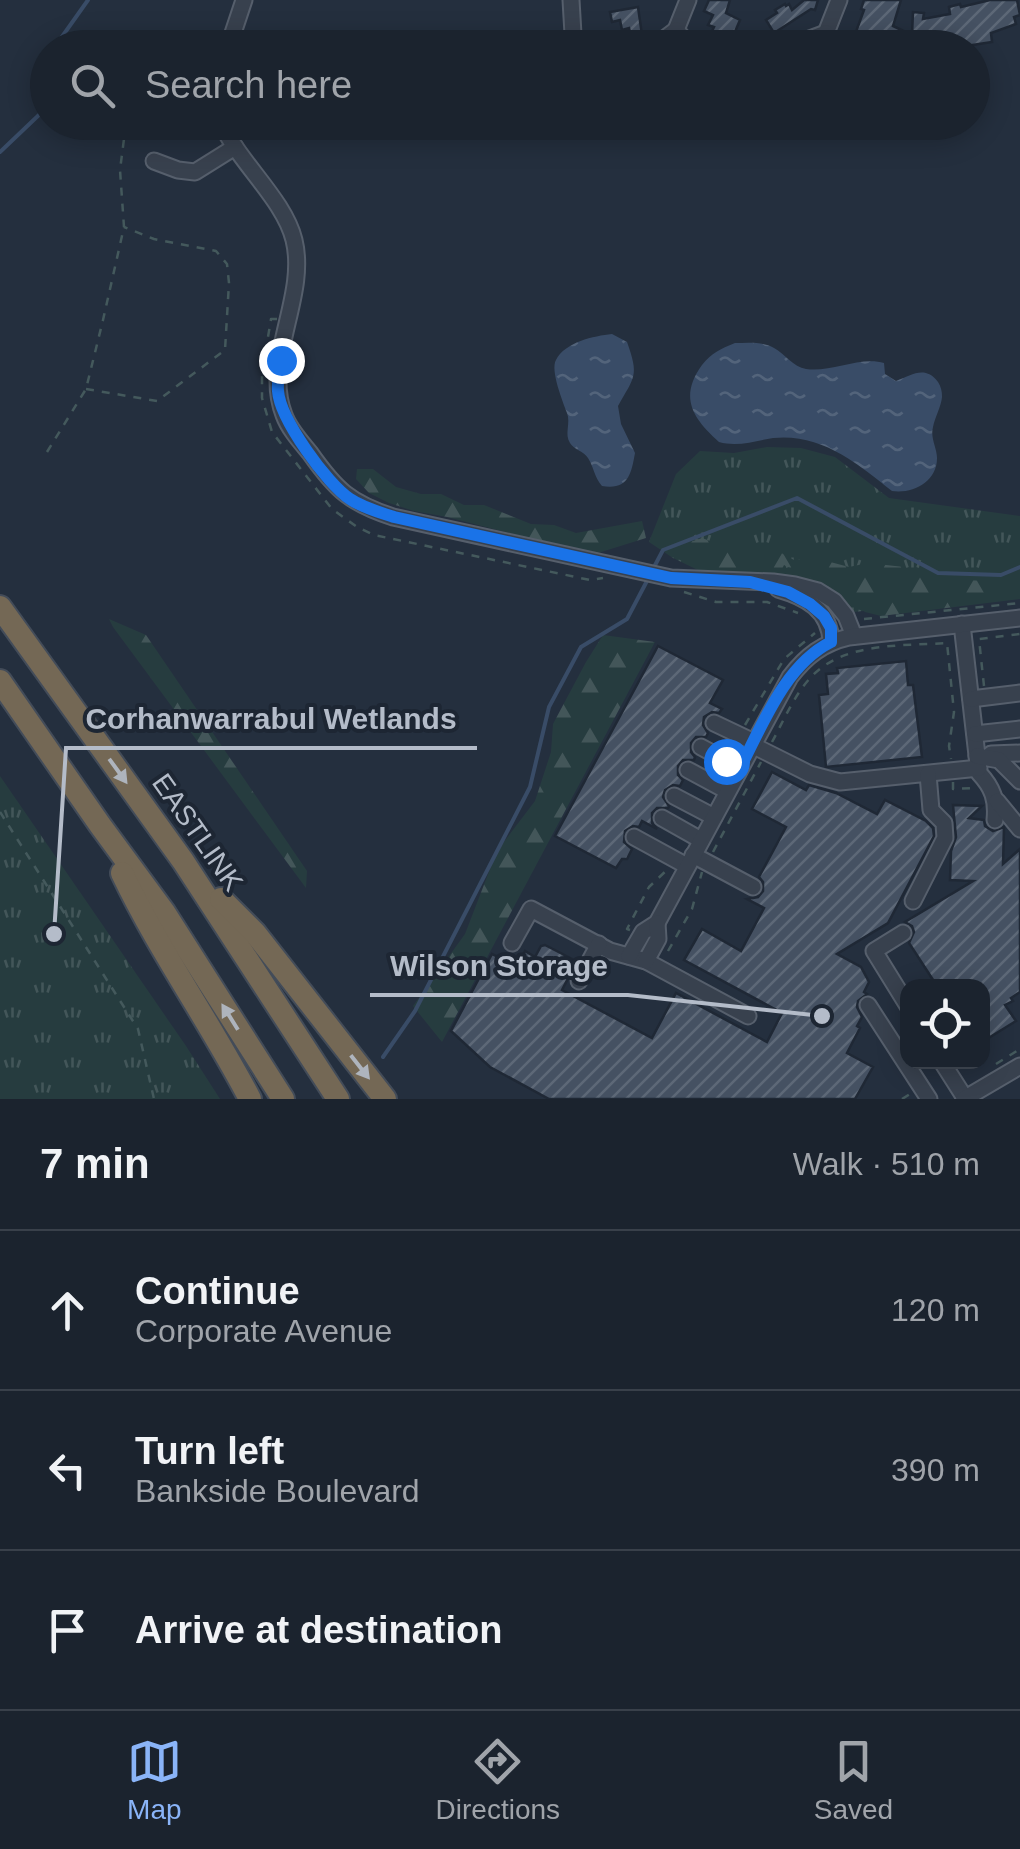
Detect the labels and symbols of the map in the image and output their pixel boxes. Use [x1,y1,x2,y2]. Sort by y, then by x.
route end [259,338,305,384]
callout: Corhanwarrabul Wetlands [66,688,477,748]
text: Corhanwarrabul Wetlands [85,702,457,735]
route start [704,739,750,785]
one-way arrow [108,758,127,784]
street label: EASTLINK [146,768,249,897]
callout: Wilson Storage [370,935,628,995]
text: Wilson Storage [390,949,608,982]
one-way arrow [222,1003,240,1031]
one-way arrow [350,1054,371,1080]

